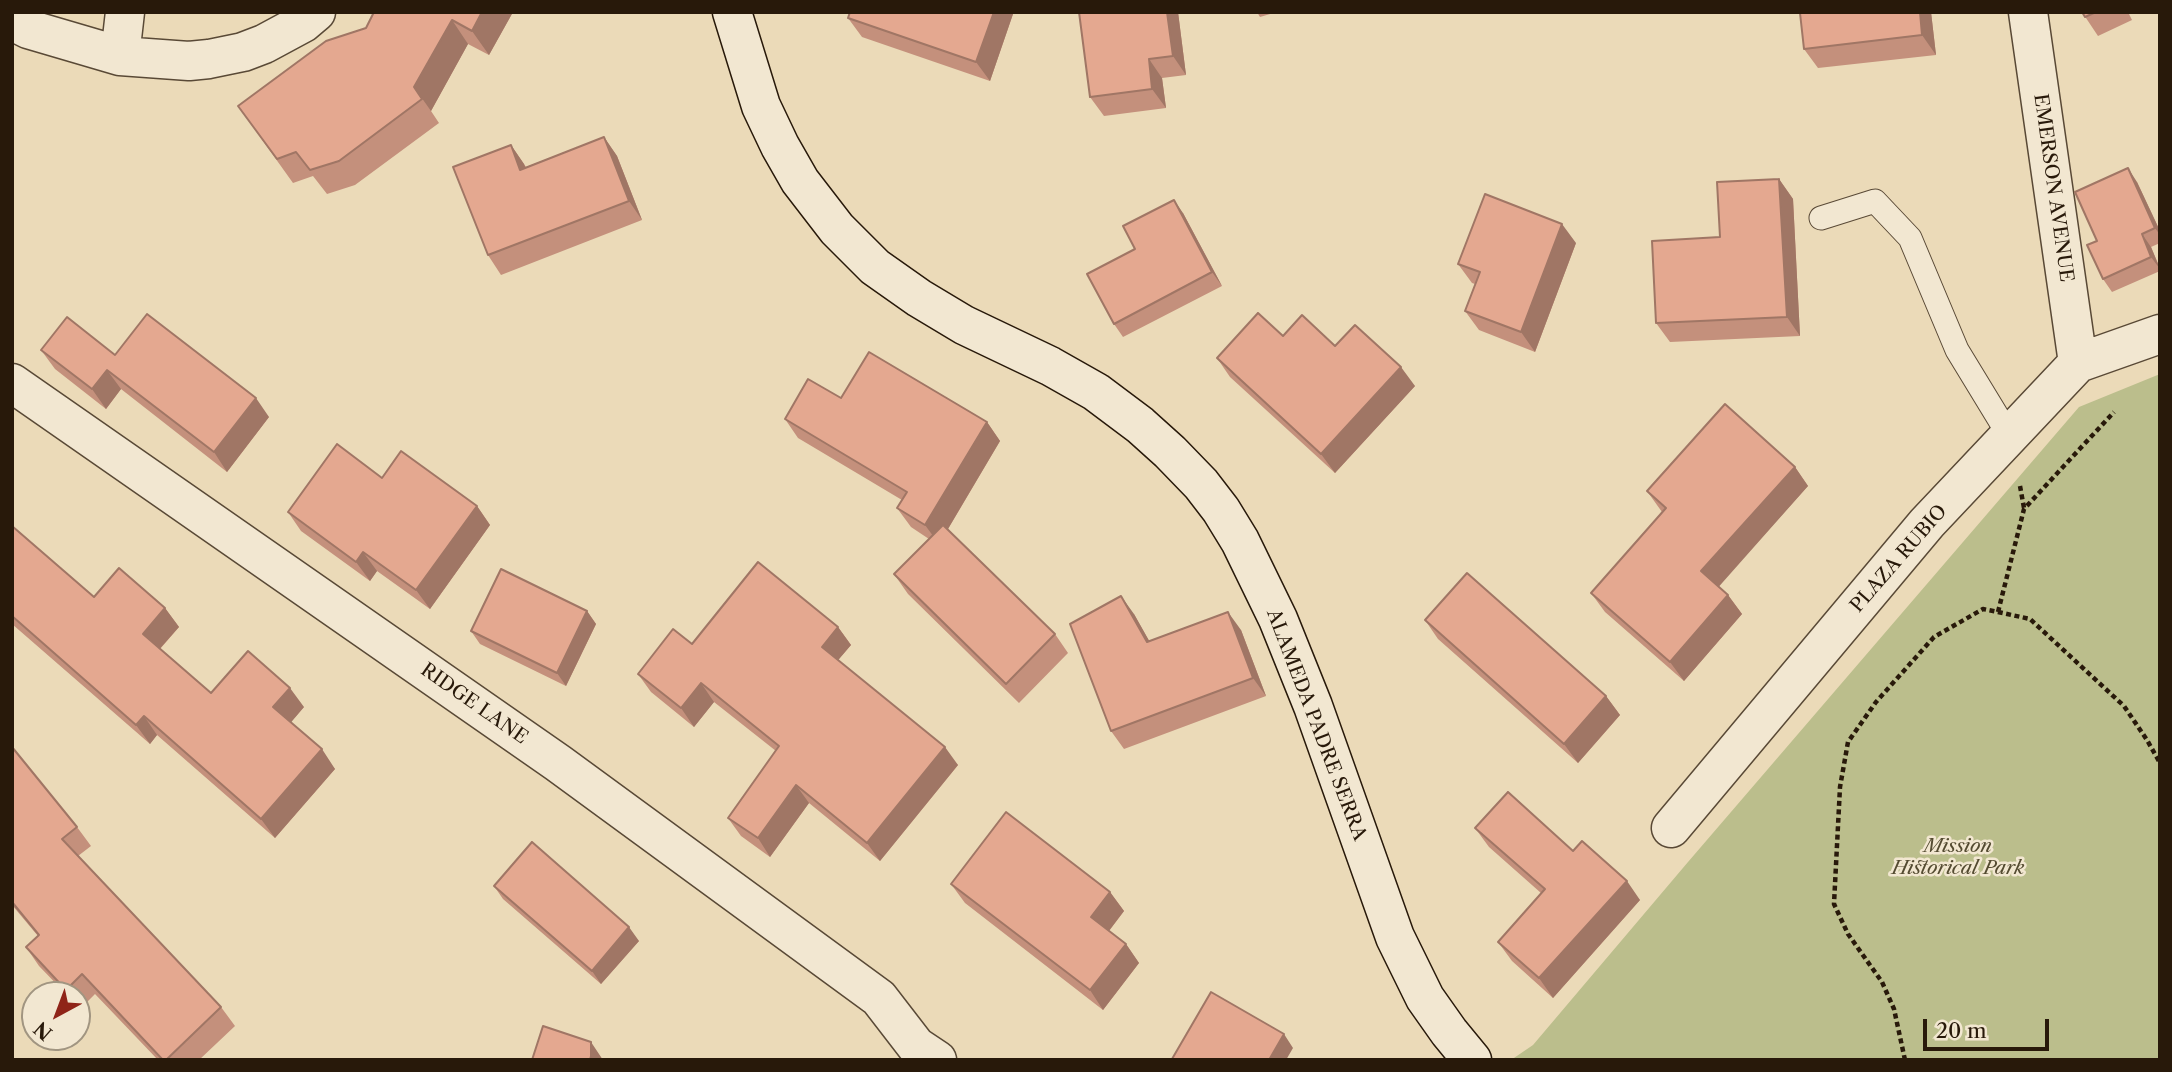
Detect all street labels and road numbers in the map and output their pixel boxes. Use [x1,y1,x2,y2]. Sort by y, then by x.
street label: EMERSON AVENUE [2029,92,2077,284]
street label: PLAZA RUBIO [1846,501,1952,617]
street label: ALAMEDA PADRE SERRA [1261,606,1371,844]
street label: RIDGE LANE [416,659,532,749]

